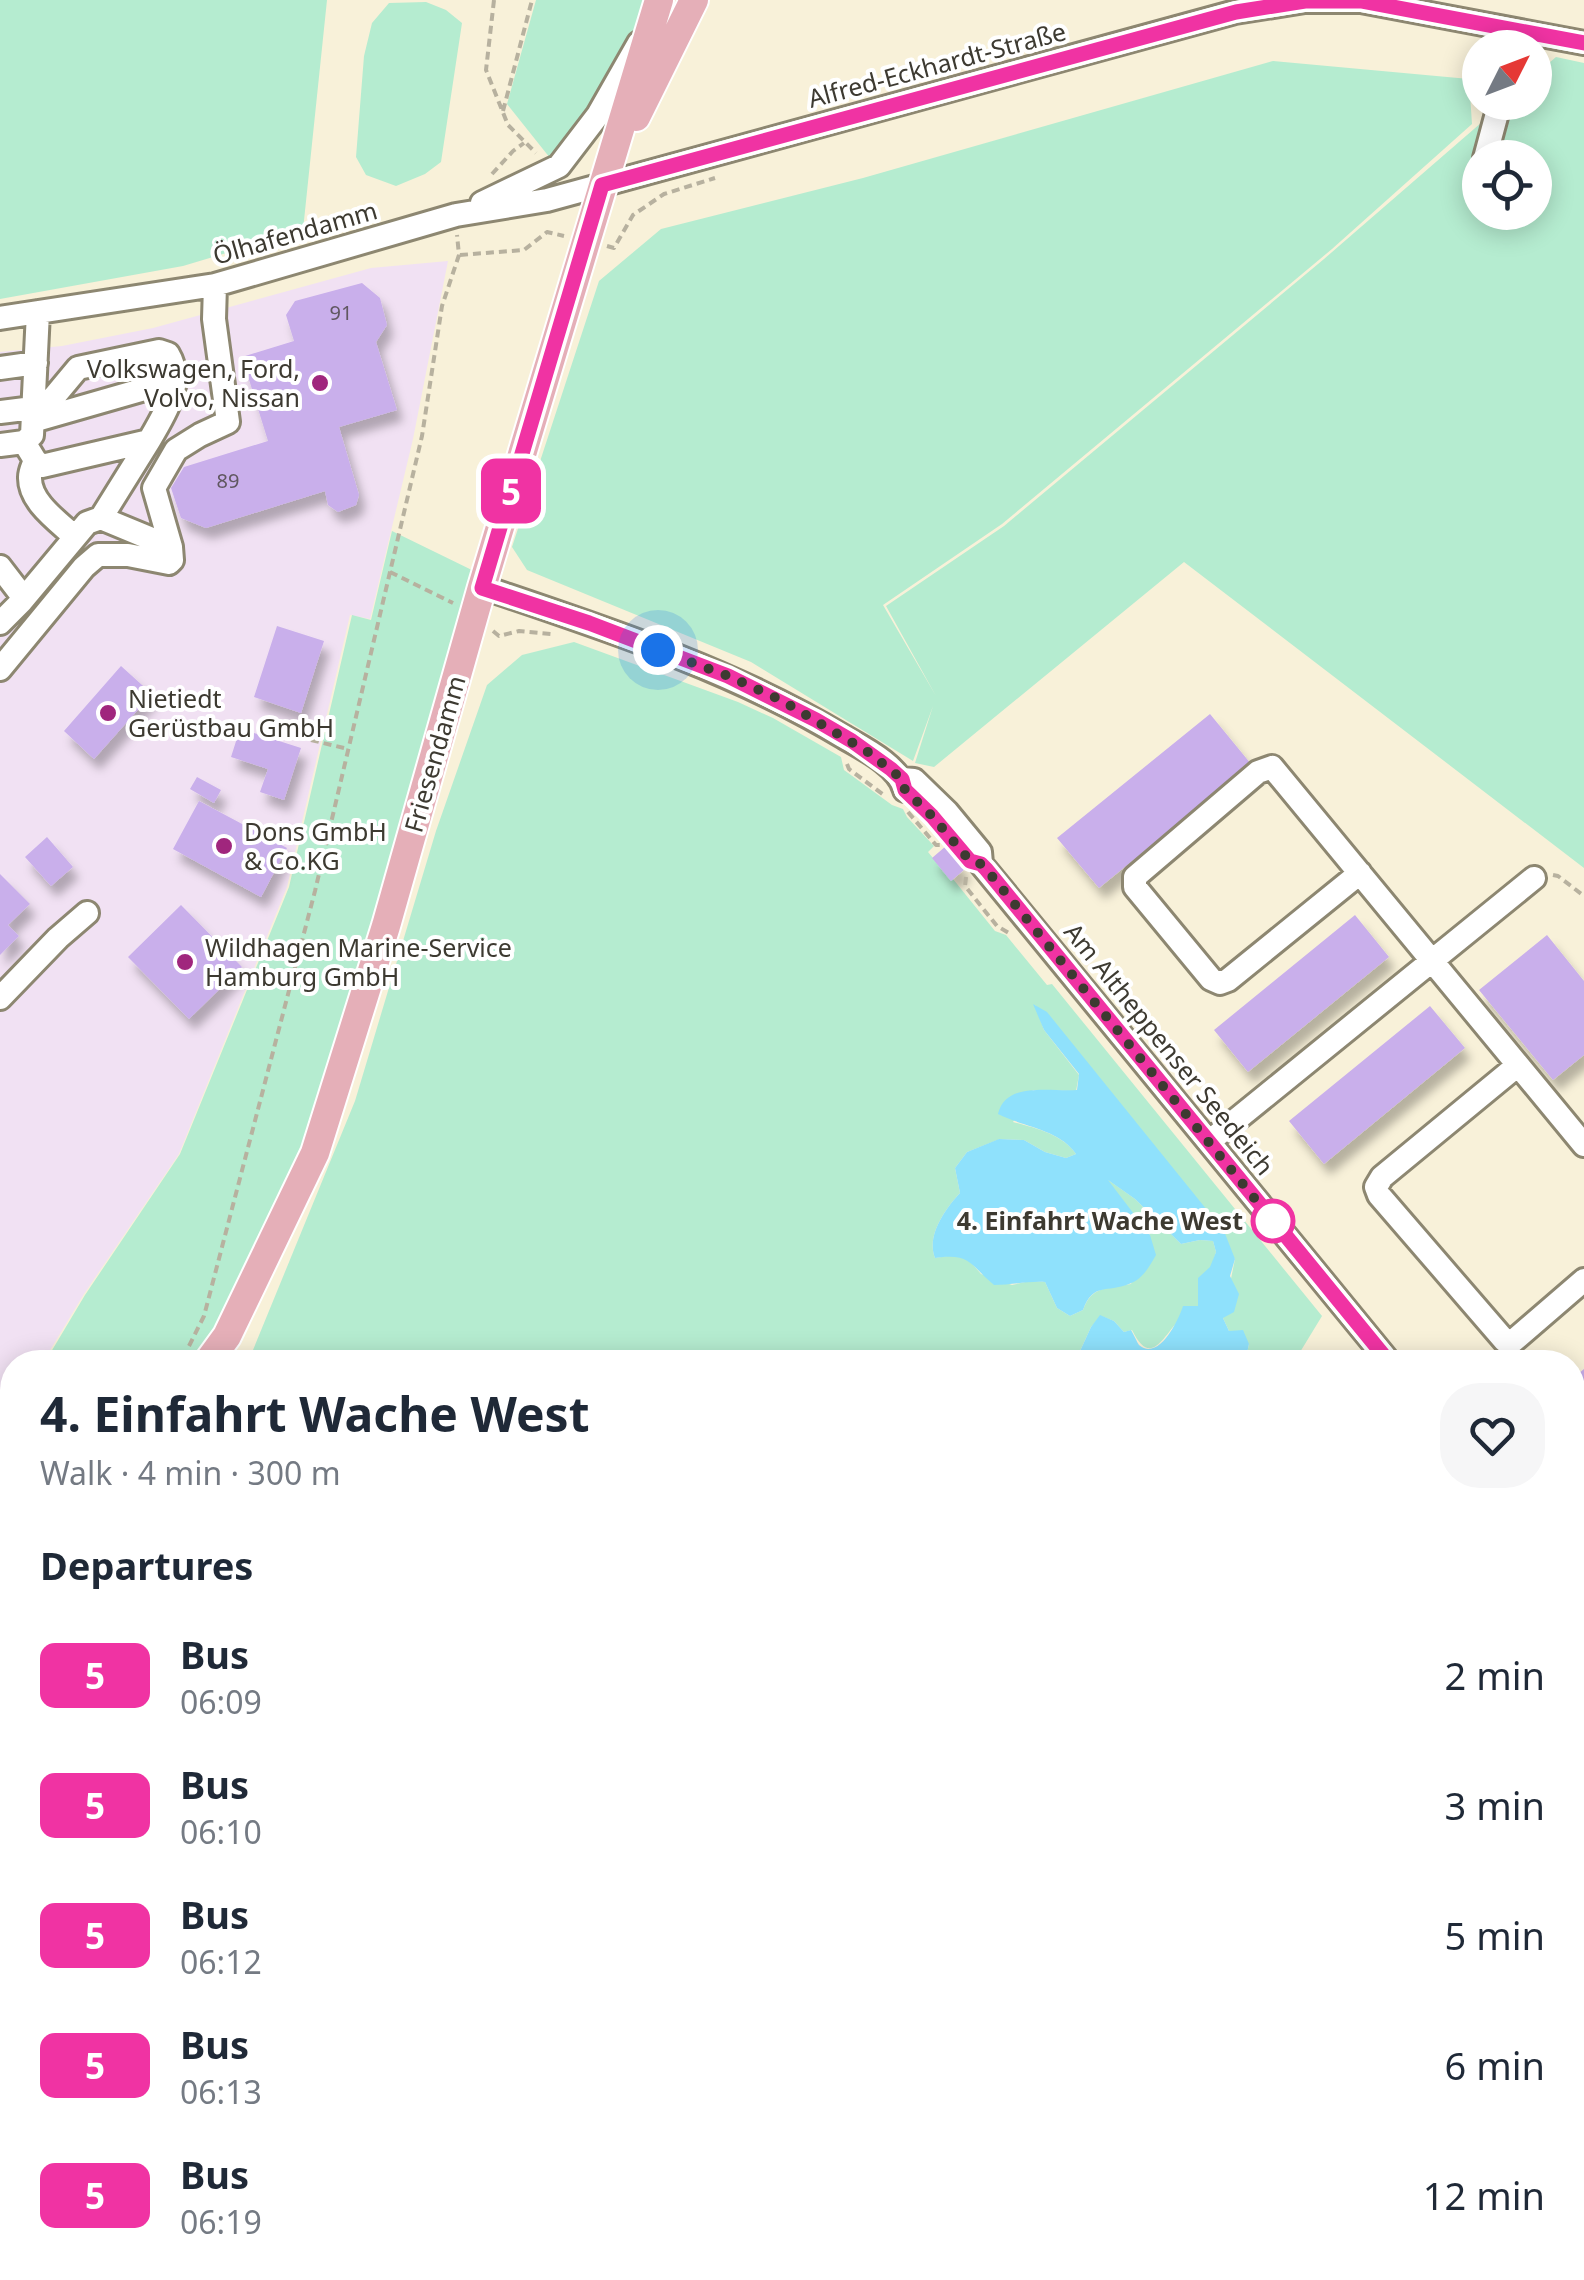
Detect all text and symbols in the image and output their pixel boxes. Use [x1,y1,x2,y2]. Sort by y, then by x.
street label: Alfred-Eckhardt-Straße [804,13,1070,115]
north arrow [1462,30,1552,120]
map controls [1462,30,1552,230]
button: locate [1462,140,1552,230]
street label: Ölhafendamm [208,192,381,272]
house number: 91 [330,299,352,326]
place label: Volkswagen, Ford, Volvo, Nissan [87,351,300,414]
marker: Volkswagen, Ford, Volvo, Nissan [309,372,331,394]
line badge: 5 [478,458,544,524]
house number: 89 [217,467,239,494]
text: 5 [501,468,521,515]
your location [633,625,683,675]
street label: Friesendamm [395,671,473,836]
place label: Nietiedt Gerüstbau GmbH [128,681,334,744]
marker: Nietiedt Gerüstbau GmbH [97,702,119,724]
place label: Dons GmbH & Co.KG [244,814,387,877]
marker: Dons GmbH & Co.KG [213,835,235,857]
street label: Am Altheppenser Seedeich [1057,915,1282,1182]
place label: Wildhagen Marine-Service Hamburg GmbH [205,930,512,993]
marker: Wildhagen Marine-Service Hamburg GmbH [174,951,196,973]
marker: 4. Einfahrt Wache West [1252,1200,1294,1242]
place label: 4. Einfahrt Wache West [957,1203,1243,1237]
text: 4. Einfahrt Wache West [40,1381,590,1446]
button: heart [1440,1383,1545,1488]
text: Walk · 4 min · 300 m [40,1451,341,1494]
text: Departures [40,1539,253,1591]
text: Bus [180,1628,249,1680]
text: 2 min [1445,1649,1545,1701]
text: 5 [85,1652,105,1699]
text: 06:09 [180,1680,262,1723]
text: Bus [180,1758,249,1810]
text: 3 min [1445,1779,1545,1831]
text: 5 [85,1782,105,1829]
text: 06:10 [180,1810,262,1853]
text: Bus [180,1888,249,1940]
text: 5 min [1445,1909,1545,1961]
text: 5 [85,1912,105,1959]
text: 06:12 [180,1940,262,1983]
text: Bus [180,2018,249,2070]
text: 6 min [1445,2039,1545,2091]
text: 5 [85,2042,105,2089]
text: 06:13 [180,2070,262,2113]
text: Bus [180,2148,249,2200]
text: 12 min [1423,2169,1545,2221]
text: 5 [85,2172,105,2219]
text: 06:19 [180,2200,262,2243]

